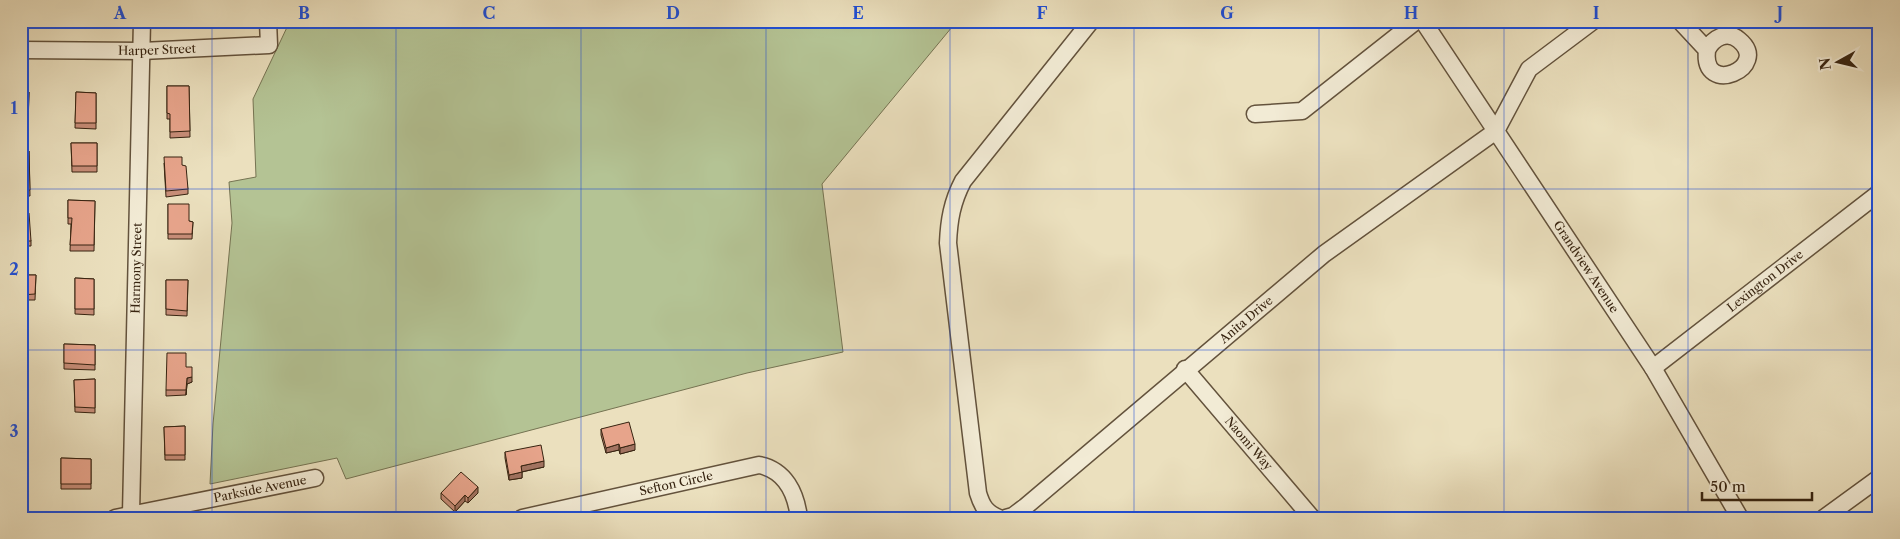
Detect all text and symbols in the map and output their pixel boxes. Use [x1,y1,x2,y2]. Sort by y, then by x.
text: A [113,3,127,23]
text: B [298,3,310,23]
text: C [483,3,495,23]
text: D [666,3,680,23]
text: E [852,3,864,23]
text: F [1037,3,1048,23]
text: G [1220,3,1234,23]
text: H [1404,3,1418,23]
text: I [1593,3,1600,23]
text: J [1774,3,1783,23]
north arrow [1812,38,1862,88]
street label: Harper Street [118,40,197,58]
text: N [1815,57,1835,71]
text: 1 [10,98,18,118]
street label: Grandview Avenue [1550,218,1622,316]
street label: Harmony Street [127,222,145,314]
street label: Lexington Drive [1724,246,1806,315]
text: 2 [9,259,19,279]
street label: Anita Drive [1215,293,1276,347]
street label: Naomi Way [1222,413,1276,473]
text: 3 [9,421,19,441]
street label: Sefton Circle [638,467,714,499]
scale bar [1702,469,1812,501]
street label: Parkside Avenue [212,472,308,505]
text: 50 m [1710,477,1746,496]

